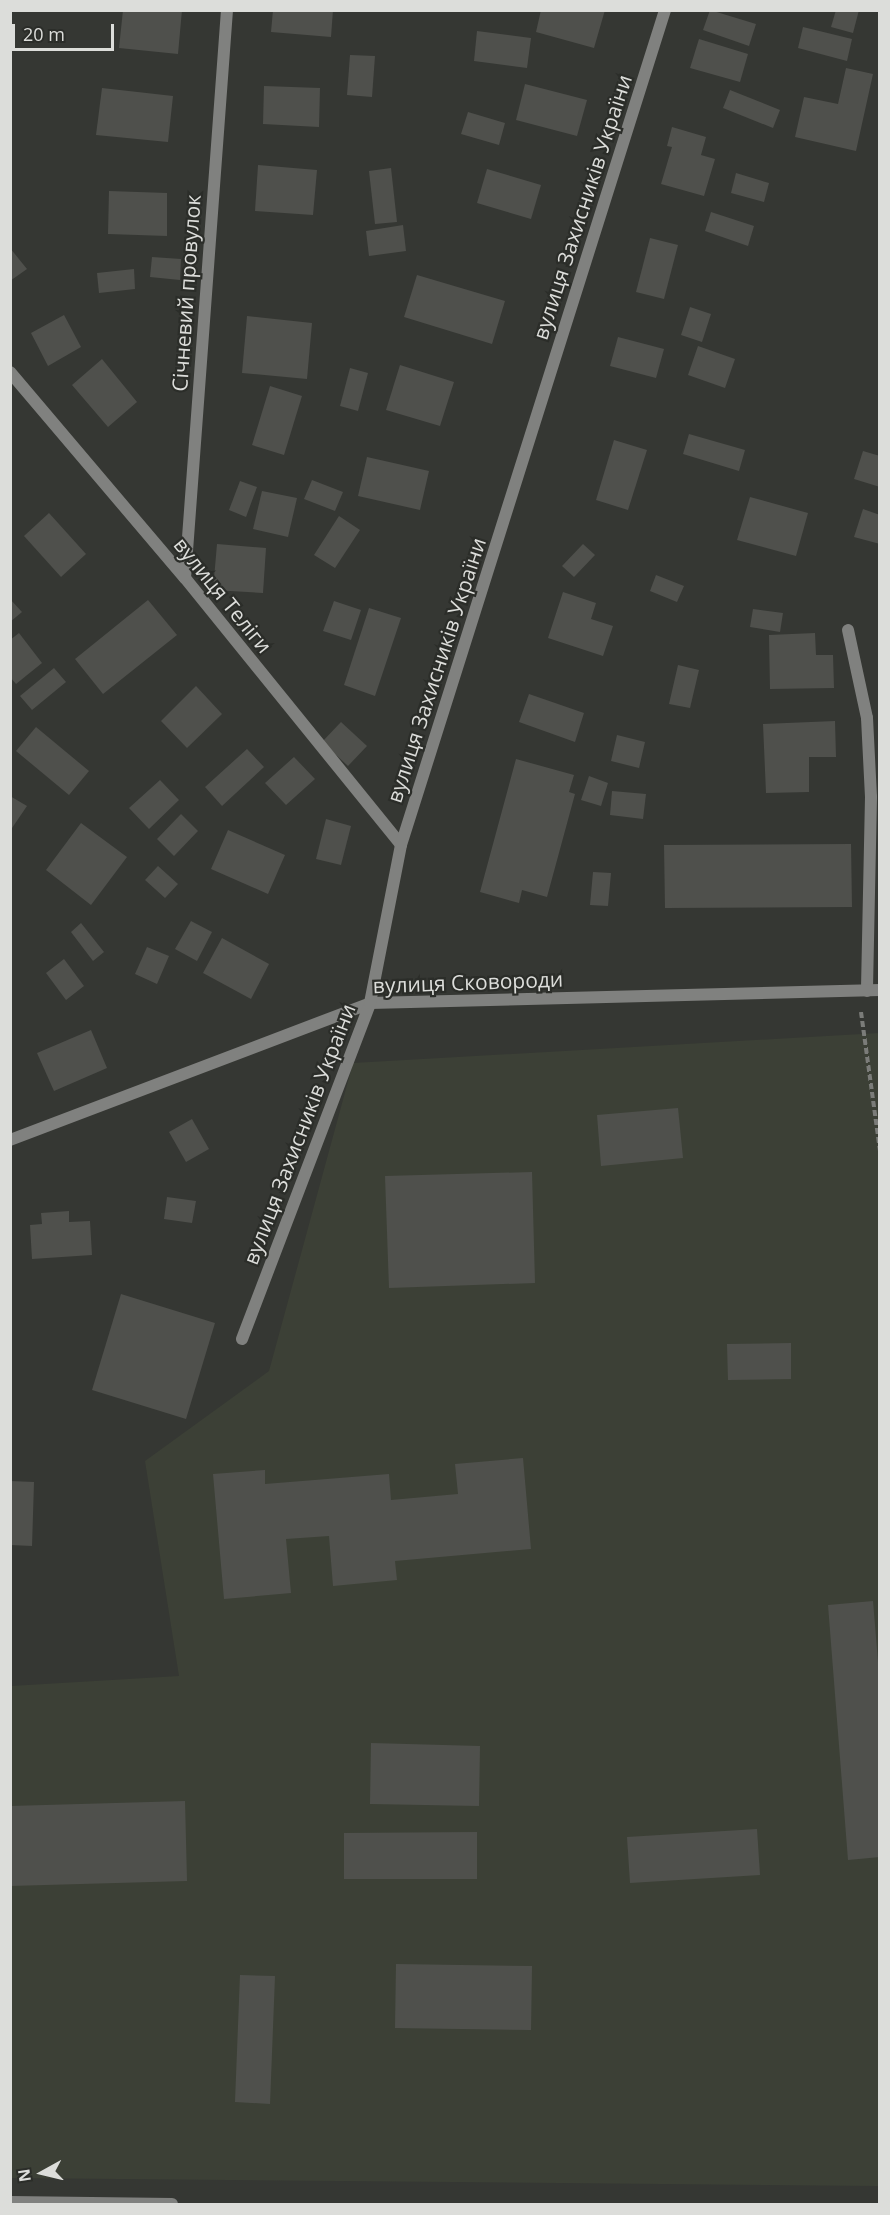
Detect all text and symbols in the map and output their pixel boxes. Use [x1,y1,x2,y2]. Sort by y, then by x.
scale bar [15,12,117,50]
text: 20 m [23,22,65,46]
street label: вулиця Захисників України [527,71,637,343]
street label: Січневий провулок [167,194,205,392]
street label: вулиця Теліги [169,532,277,658]
street label: вулиця Захисників України [381,534,491,806]
street label: вулиця Сковороди [372,966,564,998]
street label: вулиця Захисників України [238,1000,360,1268]
north arrow [12,2143,72,2203]
text: N [12,2168,36,2183]

